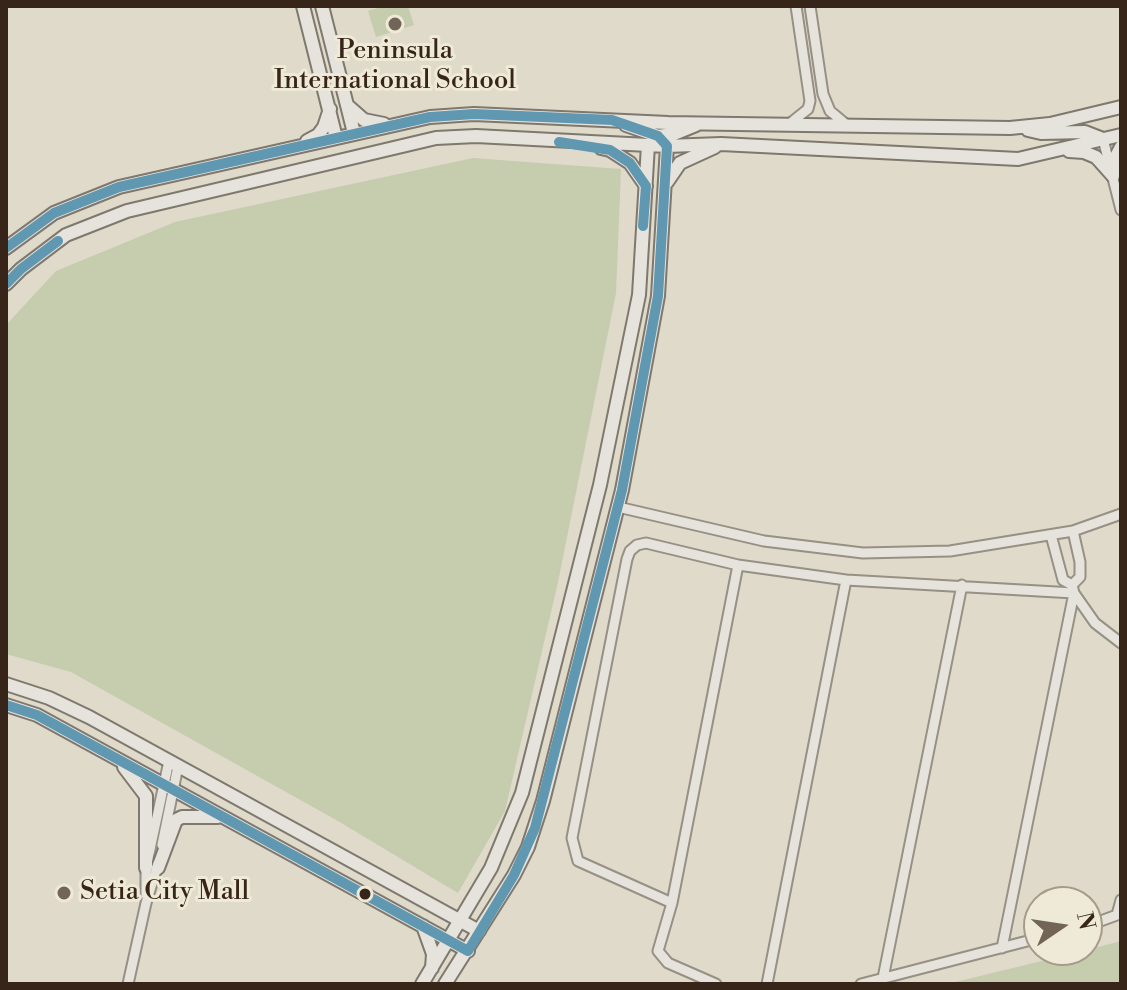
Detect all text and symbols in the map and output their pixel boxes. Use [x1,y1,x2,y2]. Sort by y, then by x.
marker: Peninsula International School [386,15,404,33]
place label: Peninsula International School [274,36,516,98]
place label: Setia City Mall [80,877,249,909]
marker: Setia City Mall [55,884,73,902]
unlabelled marker [357,886,373,902]
north arrow [1023,886,1103,966]
text: N [1070,909,1100,932]

